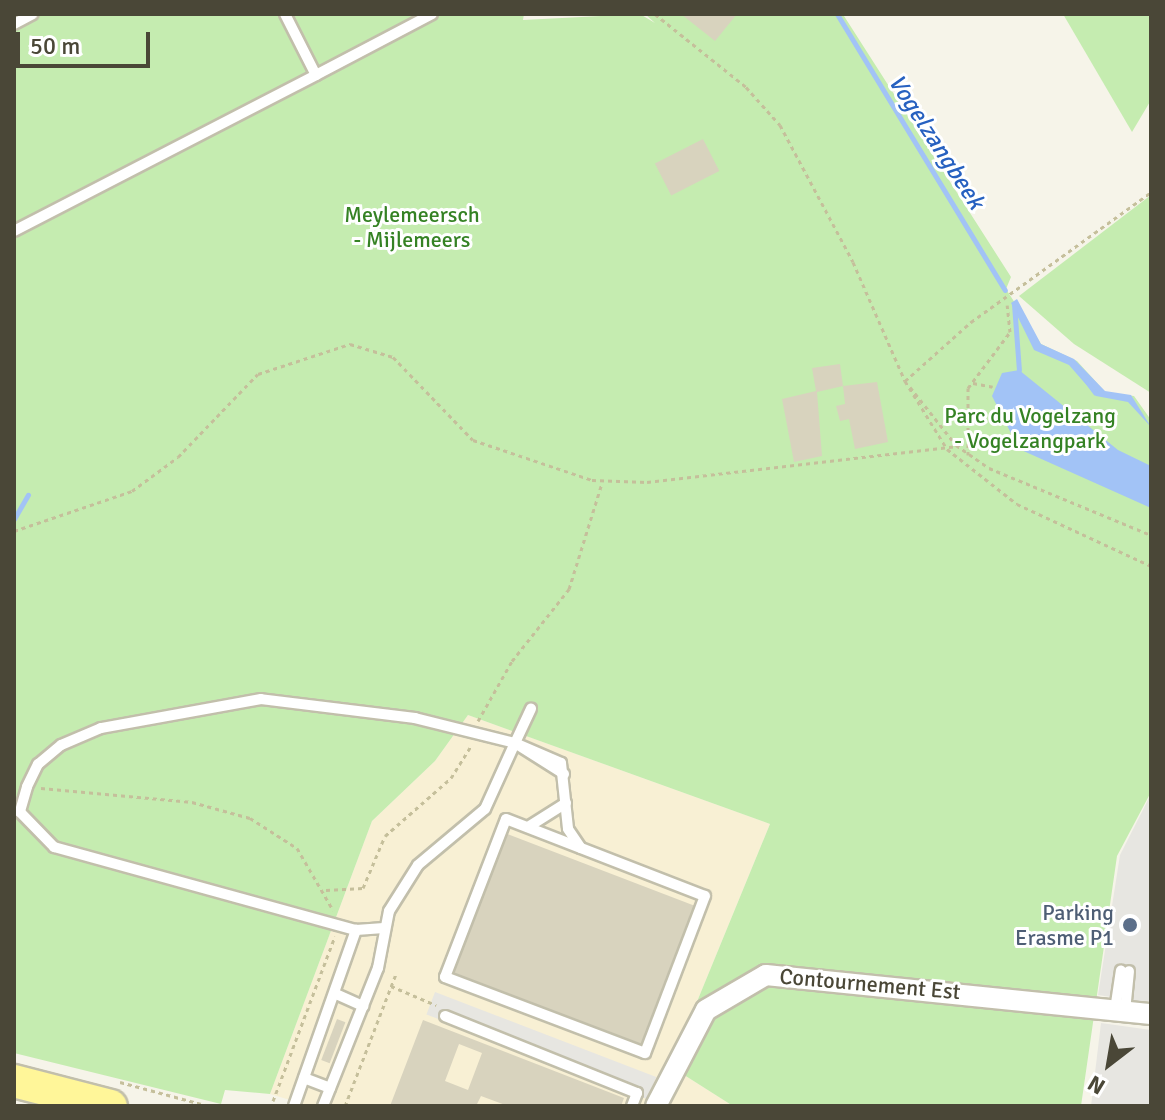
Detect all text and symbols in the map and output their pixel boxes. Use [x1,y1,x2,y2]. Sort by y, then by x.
scale bar [20,16,154,66]
text: 50 m [30,31,80,61]
water label: Vogelzangbeek [882,69,990,215]
park label: Meylemeersch - Mijlemeers [344,201,480,252]
park label: Parc du Vogelzang - Vogelzangpark [944,402,1116,454]
place label: Parking Erasme P1 [1015,899,1114,950]
marker: Parking Erasme P1 [1121,916,1139,934]
street label: Contournement Est [778,963,962,1005]
north arrow [1069,1024,1149,1104]
text: N [1083,1069,1110,1101]

